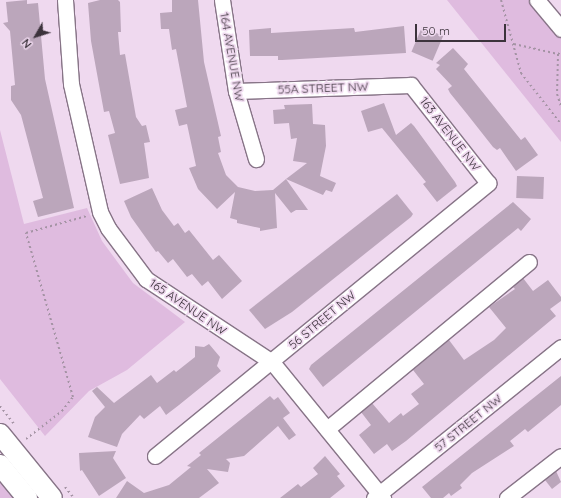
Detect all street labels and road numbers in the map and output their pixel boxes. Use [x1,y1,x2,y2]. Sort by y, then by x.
street label: 164 AVENUE NW [217,12,247,102]
street label: 55A STREET NW [277,79,369,97]
street label: 163 AVENUE NW [417,94,483,174]
street label: 165 AVENUE NW [147,276,229,338]
street label: 56 STREET NW [286,288,358,352]
street label: 57 STREET NW [431,391,505,455]

